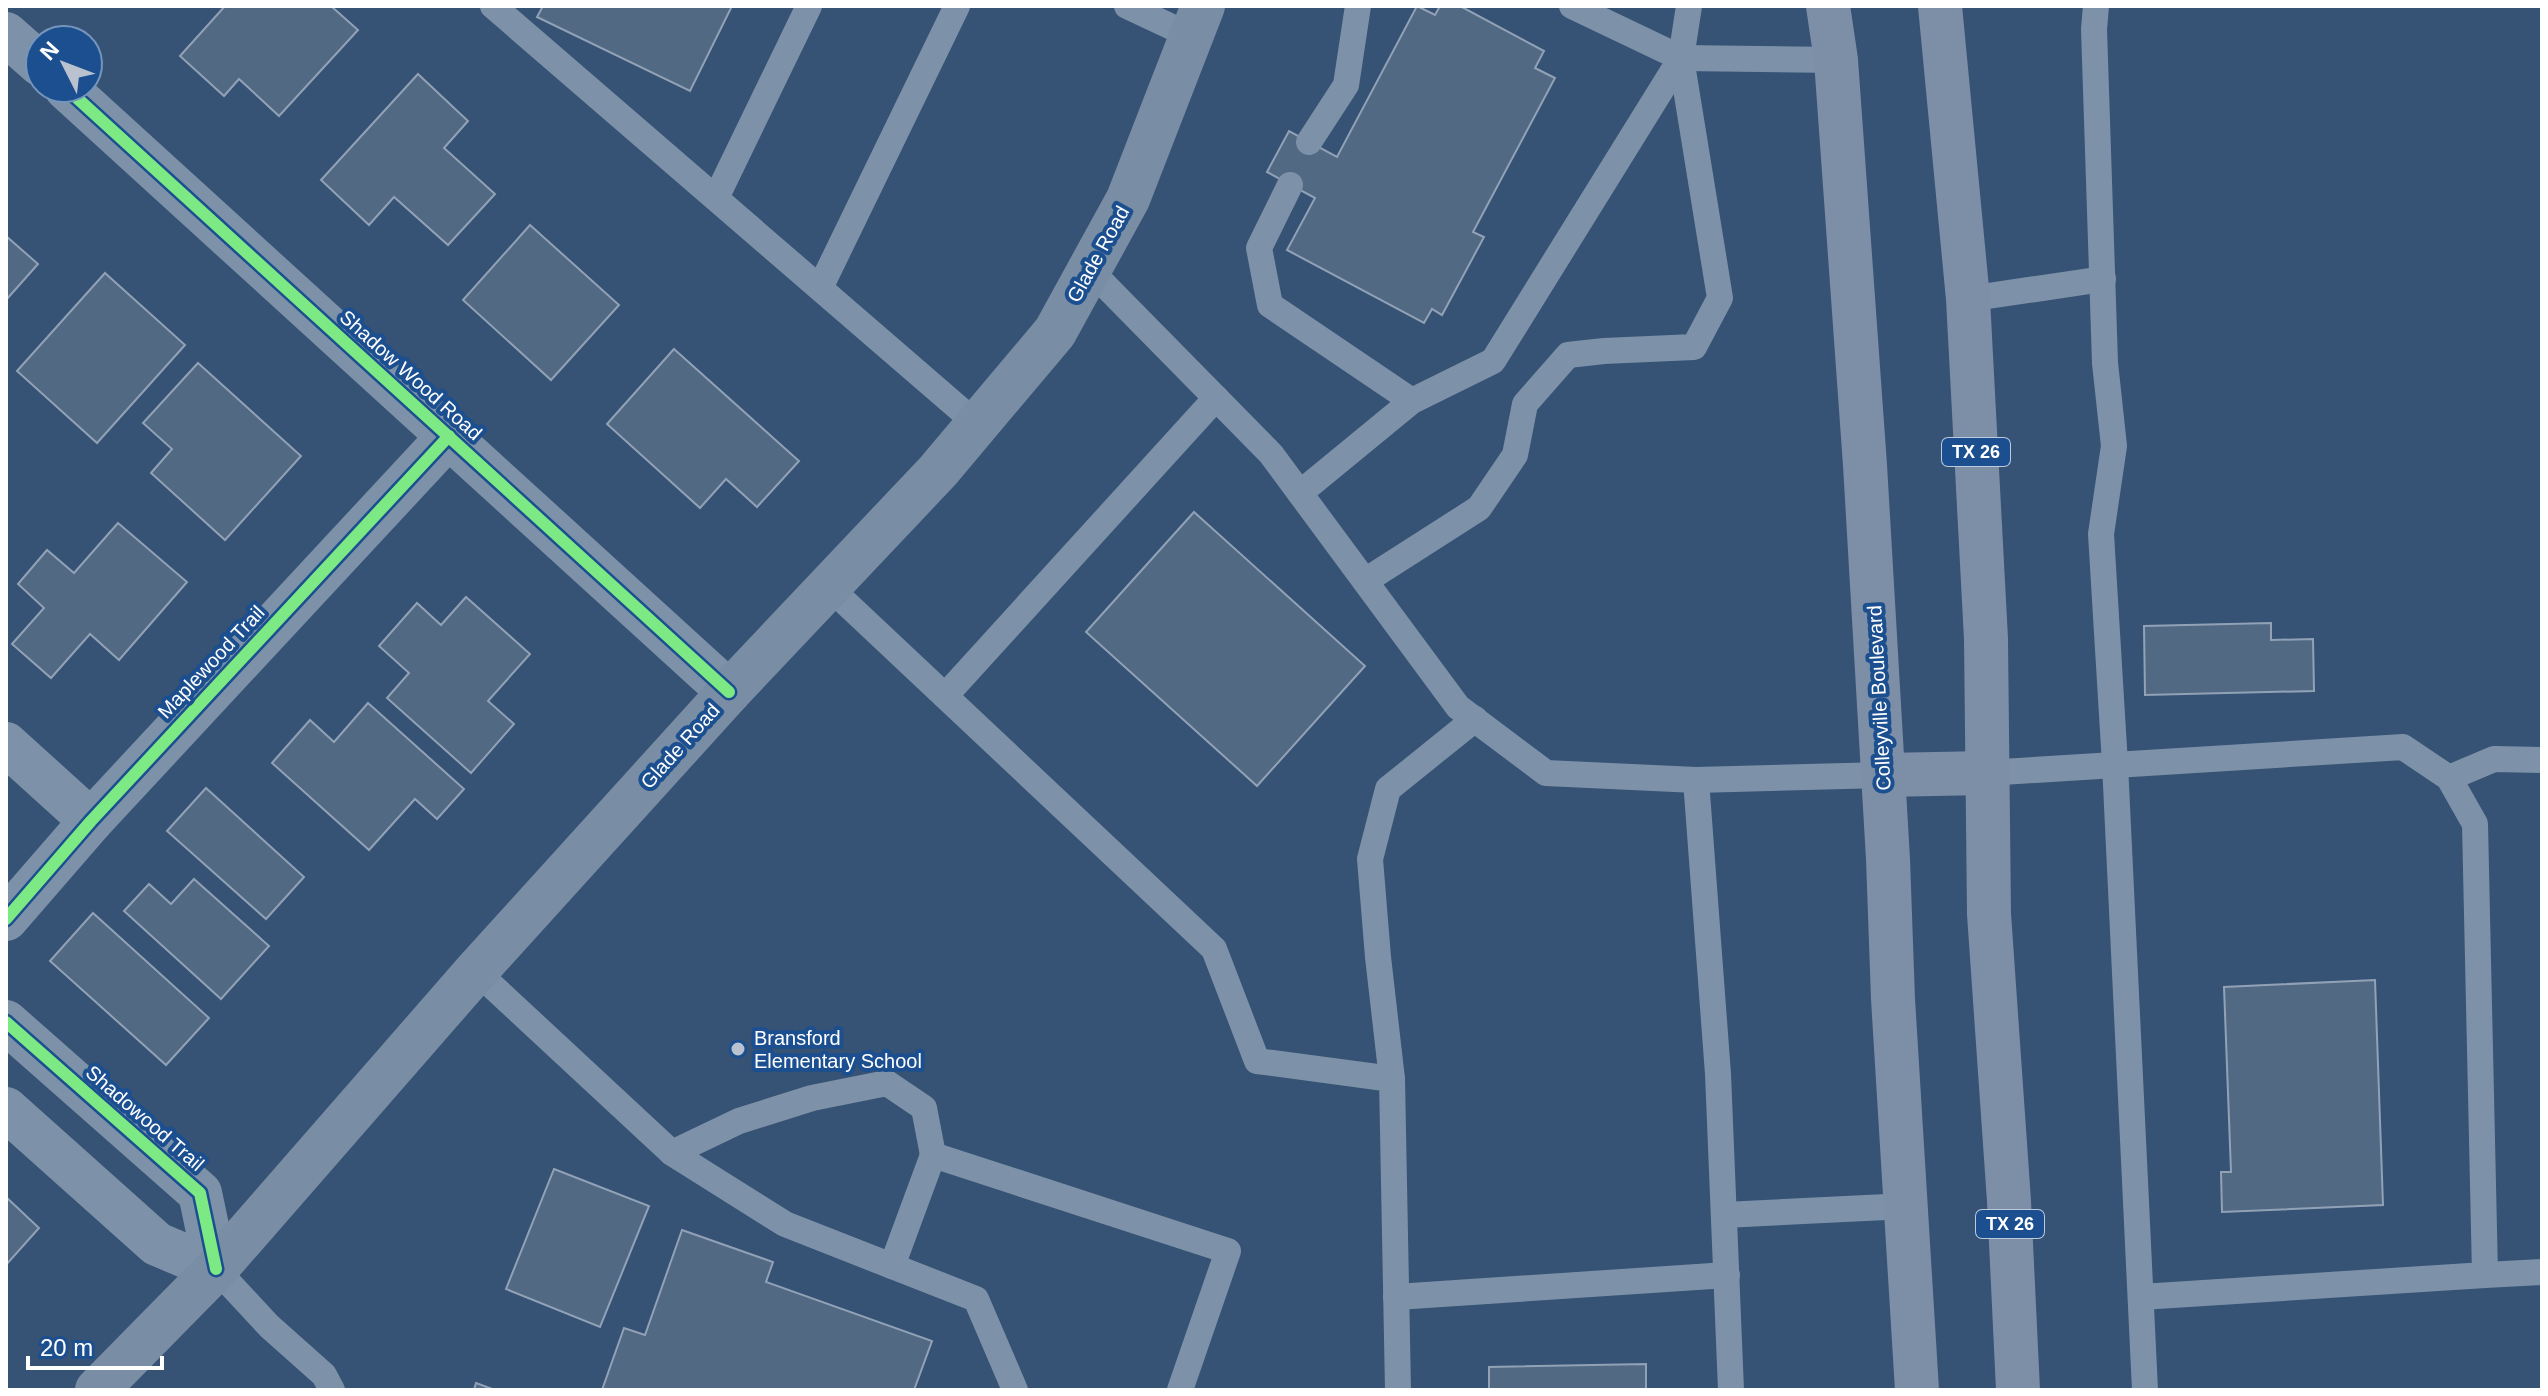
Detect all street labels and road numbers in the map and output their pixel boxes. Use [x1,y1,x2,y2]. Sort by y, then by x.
street label: Glade Road [1063,202,1133,306]
street label: Shadow Wood Road [336,306,486,444]
road number: TX 26 [1942,438,2010,466]
street label: Maplewood Trail [153,601,269,723]
street label: Colleyville Boulevard [1863,605,1895,791]
street label: Glade Road [636,699,724,793]
street label: Shadowood Trail [82,1061,208,1175]
road number: TX 26 [1976,1210,2044,1238]

